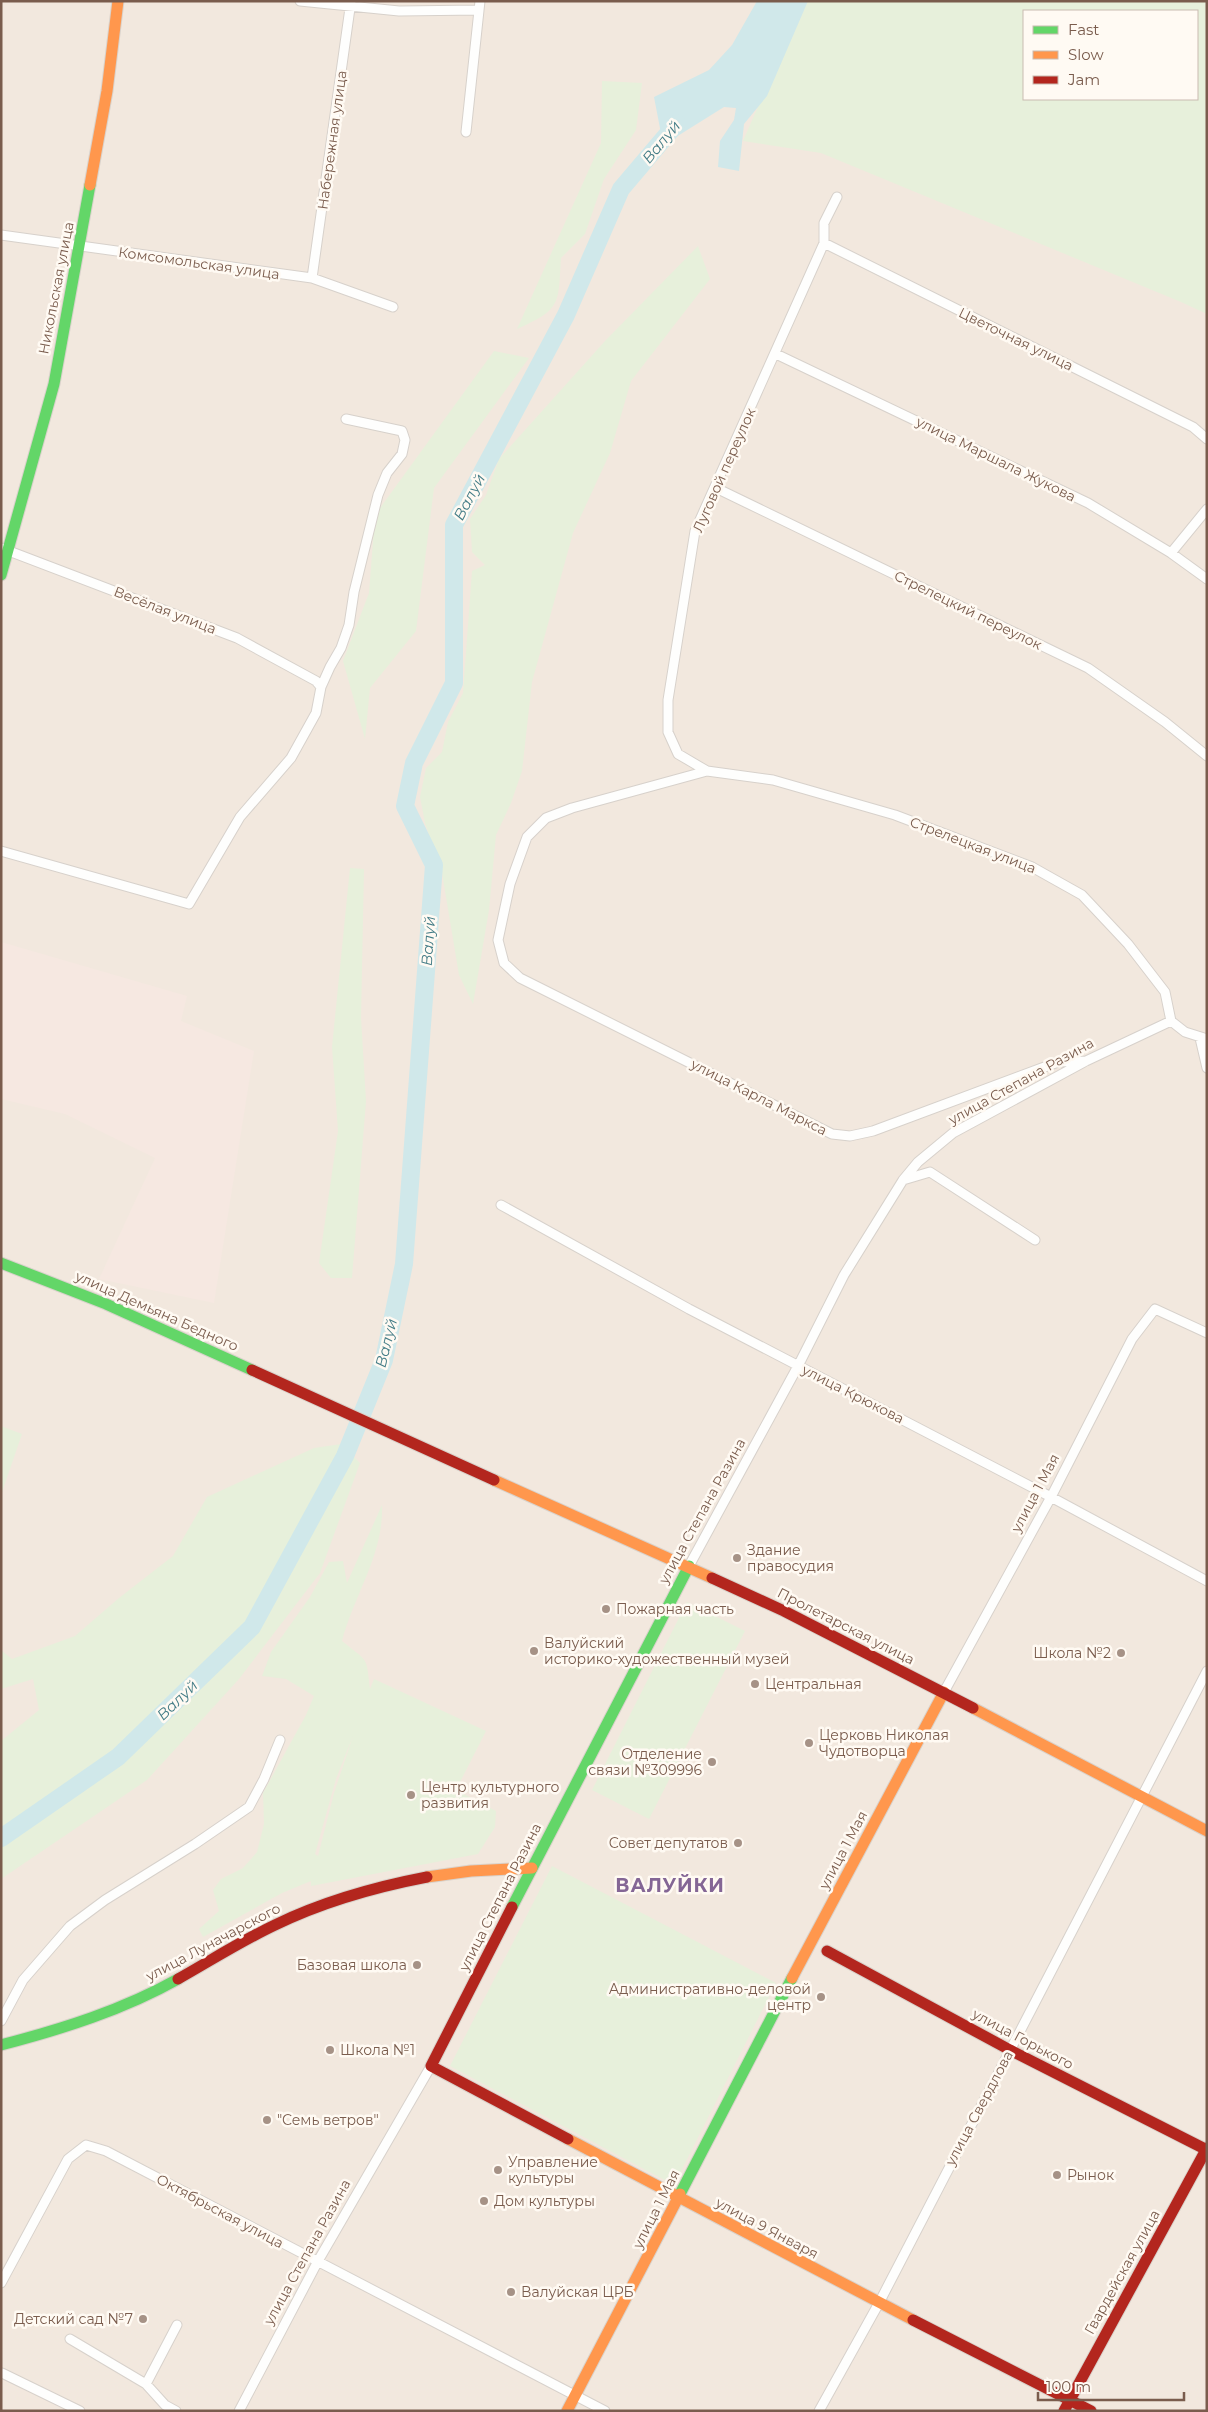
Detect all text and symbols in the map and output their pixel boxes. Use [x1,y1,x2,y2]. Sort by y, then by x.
legend [1023,10,1198,100]
text: Fast [1068,20,1099,39]
text: Slow [1068,45,1104,64]
street label: Набережная улица [313,69,351,211]
text: Jam [1067,70,1100,89]
water label: Валуй [638,117,684,167]
street label: Никольская улица [34,220,78,356]
street label: Комсомольская улица [117,243,281,283]
street label: Цветочная улица [956,303,1076,375]
street label: Луговой переулок [688,405,760,535]
street label: улица Маршала Жукова [912,412,1079,506]
water label: Валуй [449,471,489,523]
street label: Стрелецкий переулок [891,566,1045,654]
street label: Весёлая улица [111,582,219,638]
street label: Стрелецкая улица [907,813,1039,877]
water label: Валуй [417,915,439,967]
street label: улица Степана Разина [944,1033,1097,1129]
street label: улица Карла Маркса [687,1054,830,1139]
street label: улица Демьяна Бедного [72,1266,241,1355]
water label: Валуй [371,1317,401,1369]
street label: улица Крюкова [798,1360,907,1427]
street label: улица Степана Разина [654,1435,750,1588]
street label: улица 1 Мая [1006,1451,1063,1536]
place label: Здание правосудия [747,1541,834,1575]
marker: Здание правосудия [731,1552,743,1564]
street label: Пролетарская улица [774,1584,918,1668]
place label: Пожарная часть [616,1600,734,1618]
marker: Пожарная часть [600,1603,612,1615]
place label: Валуйский историко-художественный музей [544,1634,789,1668]
place label: Школа №2 [1033,1644,1111,1662]
marker: Валуйский историко-художественный музей [528,1645,540,1657]
marker: Школа №2 [1115,1647,1127,1659]
place label: Центральная [765,1675,862,1693]
water label: Валуй [152,1676,202,1724]
marker: Центральная [749,1678,761,1690]
place label: Церковь Николая Чудотворца [819,1726,949,1760]
marker: Церковь Николая Чудотворца [803,1737,815,1749]
place label: Отделение связи №309996 [588,1745,702,1779]
marker: Отделение связи №309996 [706,1756,718,1768]
place label: Центр культурного развития [421,1778,559,1812]
marker: Центр культурного развития [405,1789,417,1801]
street label: улица 1 Мая [814,1808,871,1893]
street label: улица Степана Разина [454,1820,545,1975]
place label: Совет депутатов [609,1834,728,1852]
marker: Совет депутатов [732,1837,744,1849]
district label: ВАЛУЙКИ [615,1874,725,1897]
street label: улица Луначарского [142,1899,283,1986]
place label: Базовая школа [297,1956,407,1974]
marker: Базовая школа [411,1959,423,1971]
place label: Административно-деловой центр [609,1980,811,2014]
marker: Административно-деловой центр [815,1991,827,2003]
street label: улица Горького [968,2004,1077,2073]
place label: Школа №1 [340,2041,415,2059]
marker: Школа №1 [324,2044,336,2056]
street label: улица Свердлова [941,2047,1017,2169]
place label: "Семь ветров" [277,2111,379,2129]
marker: "Семь ветров" [261,2114,273,2126]
place label: Управление культуры [508,2153,598,2187]
marker: Управление культуры [492,2164,504,2176]
street label: улица 1 Мая [628,2166,684,2252]
place label: Рынок [1067,2166,1114,2184]
marker: Рынок [1051,2169,1063,2181]
street label: Октябрьская улица [153,2170,287,2252]
street label: улица Степана Разина [259,2176,355,2329]
place label: Дом культуры [494,2192,595,2210]
street label: улица 9 Января [712,2193,821,2263]
marker: Дом культуры [478,2195,490,2207]
street label: Гвардейская улица [1080,2206,1164,2338]
place label: Валуйская ЦРБ [521,2283,634,2301]
marker: Валуйская ЦРБ [505,2286,517,2298]
place label: Детский сад №7 [14,2310,133,2328]
marker: Детский сад №7 [137,2313,149,2325]
scale bar [1038,2370,1184,2402]
text: 100 m [1046,2377,1091,2396]

